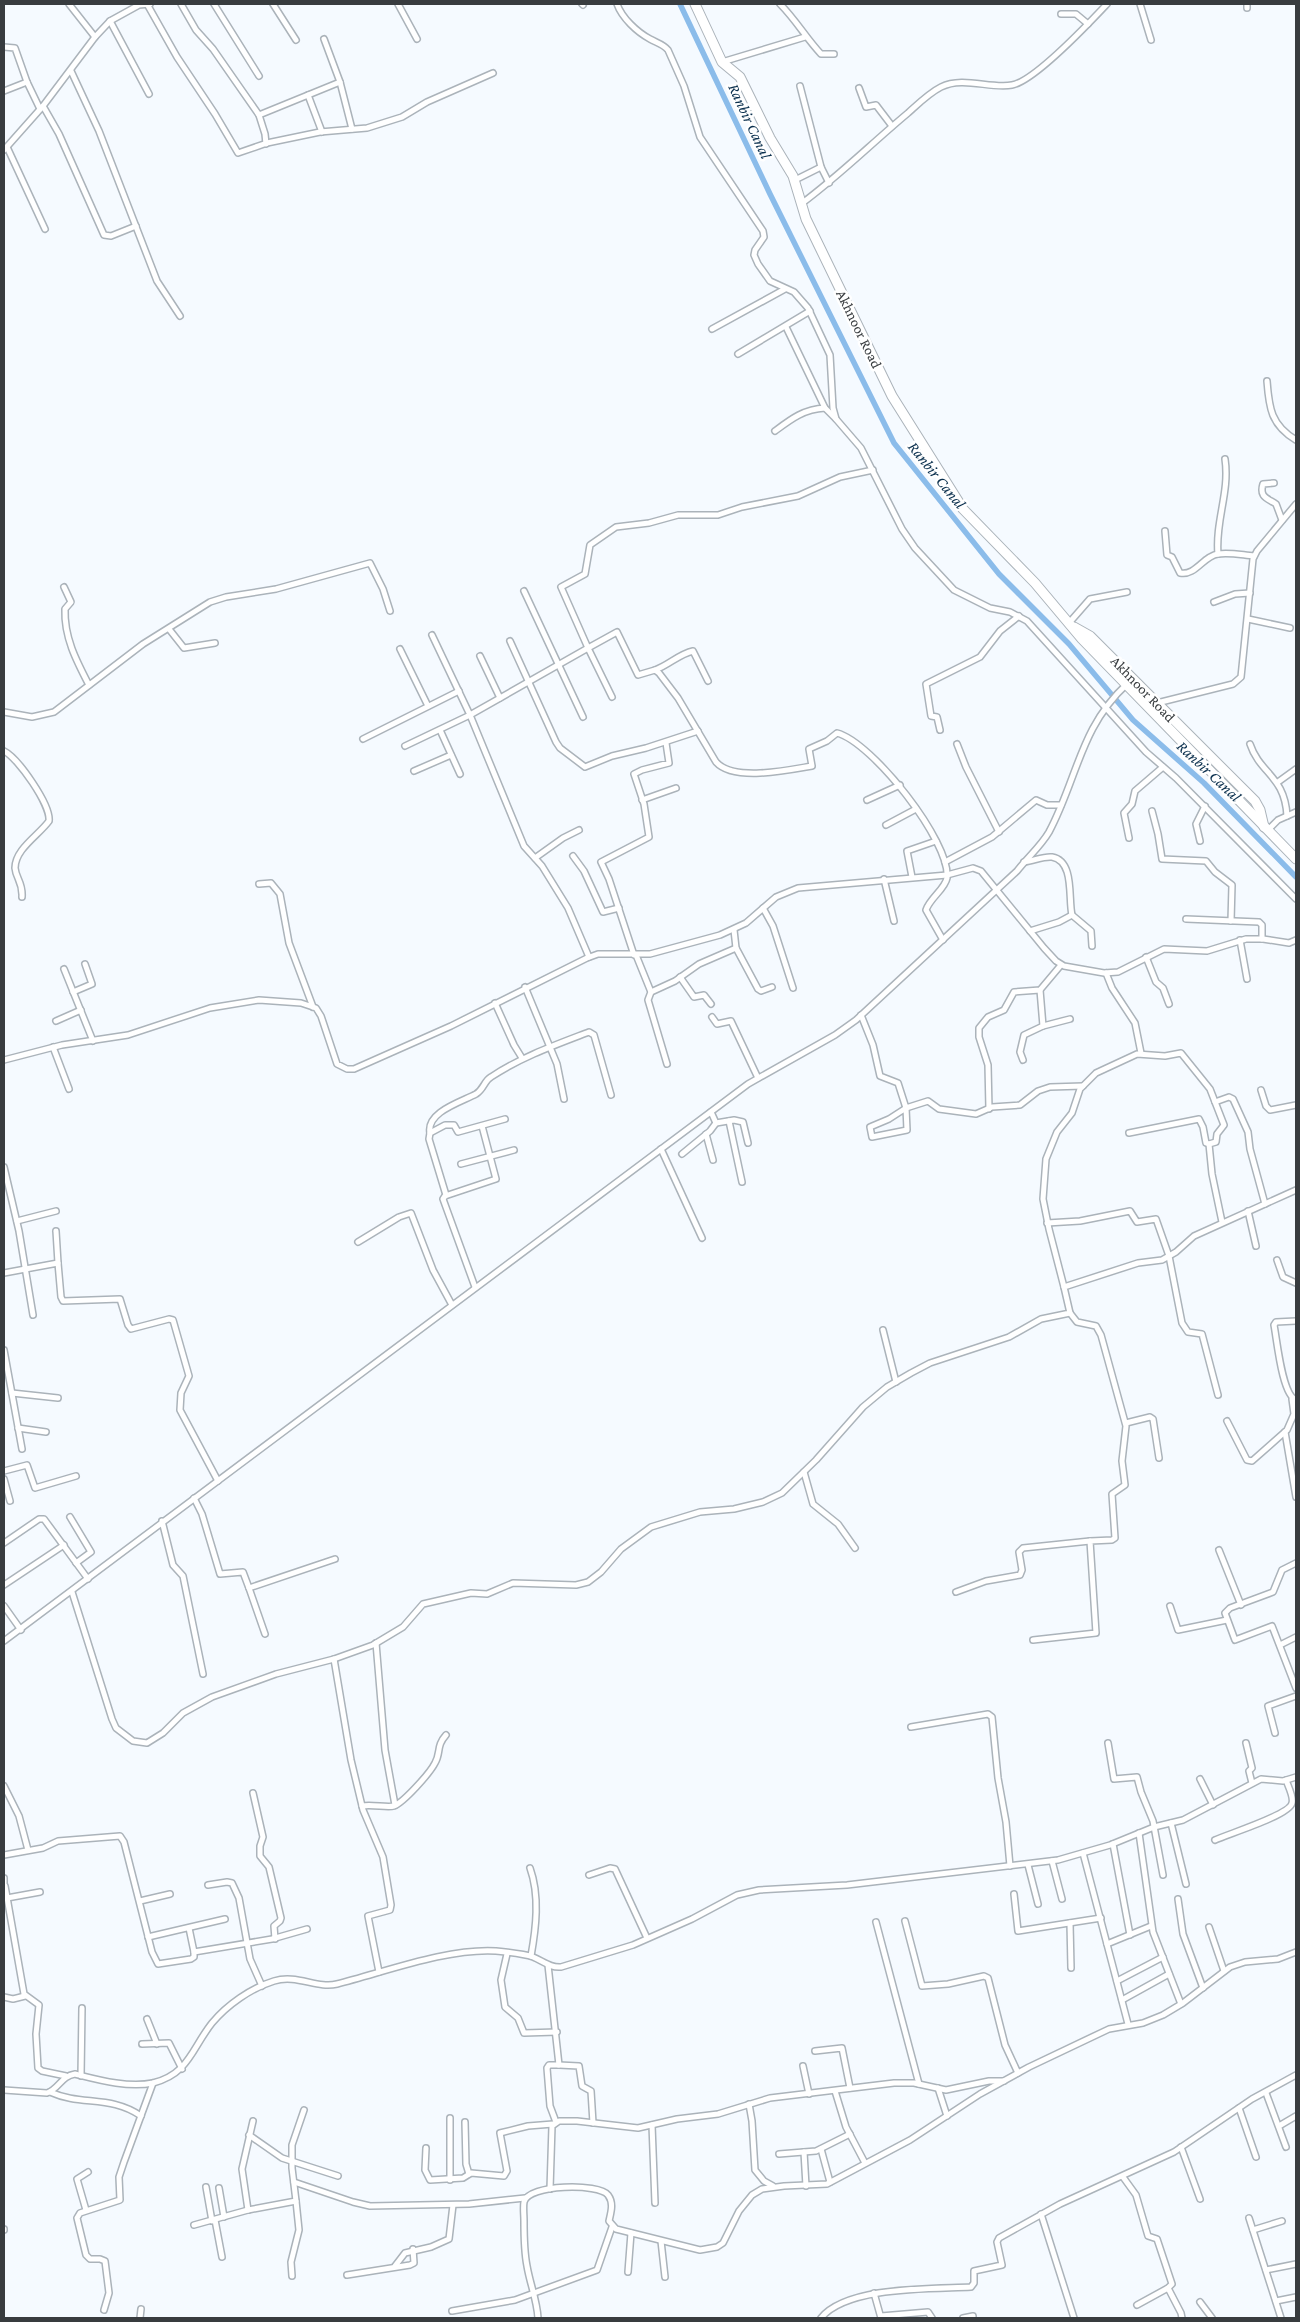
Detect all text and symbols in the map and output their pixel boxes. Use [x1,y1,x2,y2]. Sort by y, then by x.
water label: Ranbir Canal [725,81,775,162]
street label: Akhnoor Road [833,287,885,371]
water label: Ranbir Canal [905,438,970,513]
street label: Akhnoor Road [1108,653,1178,725]
water label: Ranbir Canal [1174,737,1245,805]

